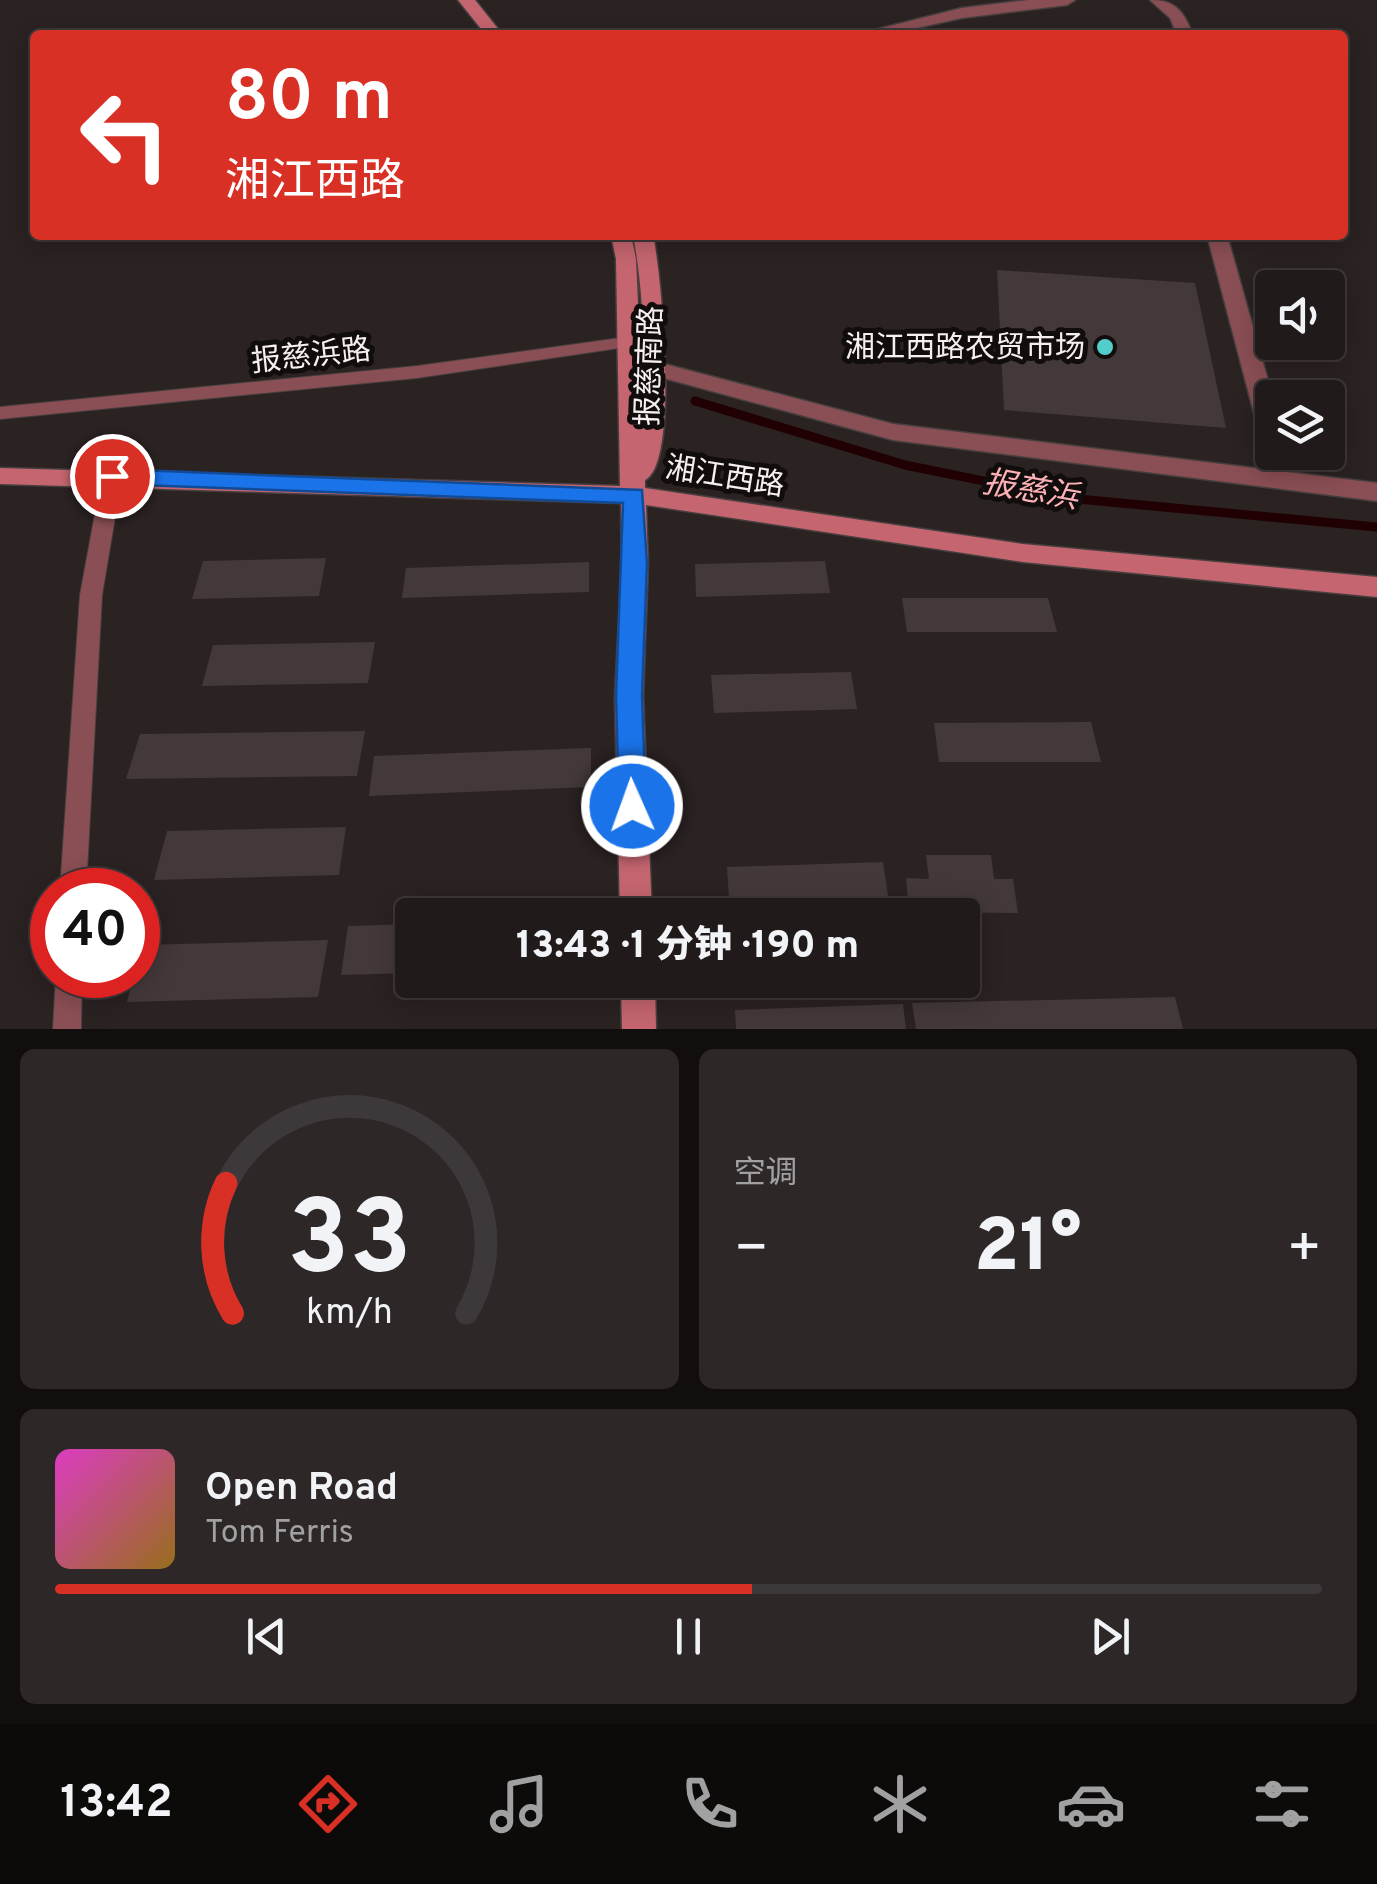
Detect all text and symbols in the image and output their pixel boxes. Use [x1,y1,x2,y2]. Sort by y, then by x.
text: 80 m [225,56,393,145]
icon: left [60,70,190,200]
text: 湘江西路 [225,155,405,212]
map controls [1255,270,1345,470]
button: sound [1255,270,1345,360]
street label: 报慈南路 [631,305,672,427]
place label: 湘江西路农贸市场 [845,331,1085,368]
street label: 报慈浜路 [250,333,373,382]
marker: 湘江西路农贸市场 [1094,336,1116,358]
button: layers [1255,380,1345,470]
pin [70,434,155,519]
icon: arrive [85,449,140,504]
street label: 湘江西路 [662,451,787,506]
water label: 报慈浜 [980,464,1084,521]
position arrow [580,754,684,858]
speed limit sign: 40 [30,868,160,998]
text: 13:43 · 1 分钟 · 190 m [516,923,859,972]
text: 空调 [734,1155,798,1195]
text: 33 [287,1179,412,1311]
text: 21° [974,1203,1082,1298]
text: − [734,1216,769,1286]
text: + [1287,1216,1322,1286]
text: km/h [306,1291,393,1337]
text: Open Road [205,1465,398,1514]
text: Tom Ferris [205,1514,354,1554]
icon: previous [239,1609,294,1664]
icon: pause [661,1609,716,1664]
icon: next [1083,1609,1138,1664]
icon: directions [293,1769,363,1839]
icon: music [484,1769,554,1839]
icon: phone [675,1769,745,1839]
icon: climate [865,1769,935,1839]
icon: car [1056,1769,1126,1839]
icon: filters [1247,1769,1317,1839]
text: 13:42 [60,1776,173,1833]

